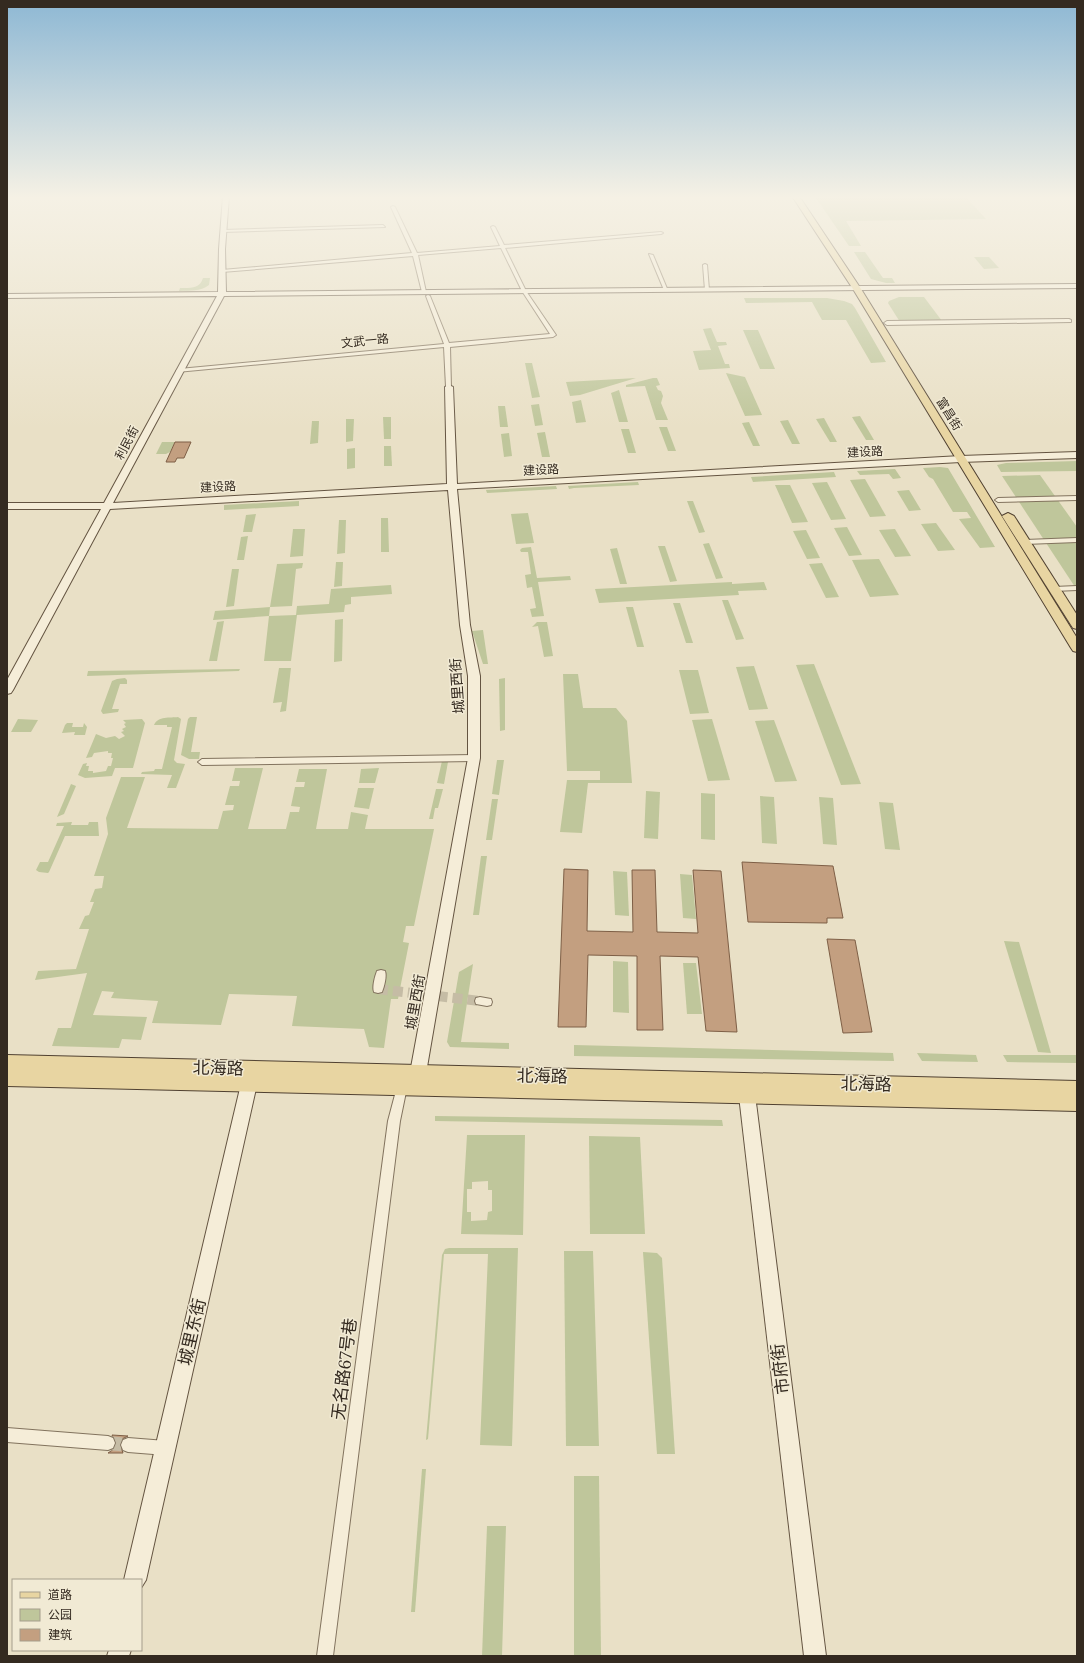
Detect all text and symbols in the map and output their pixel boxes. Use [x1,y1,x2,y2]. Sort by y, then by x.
street label: 文武一路 [340,331,390,350]
street label: 富昌街 [934,394,965,433]
street label: 利民街 [111,423,142,462]
street label: 建设路 [847,443,883,460]
street label: 建设路 [523,461,559,478]
street label: 建设路 [200,478,236,495]
street label: 城里西街 [446,657,468,715]
street label: 城里西街 [401,973,429,1031]
street label: 北海路 [192,1057,244,1079]
street label: 北海路 [516,1065,568,1087]
street label: 北海路 [840,1073,892,1095]
street label: 城里东街 [174,1296,210,1368]
street label: 无名路67号巷 [327,1317,361,1421]
street label: 市府街 [766,1342,794,1396]
legend [12,1579,142,1651]
text: 道路 [48,1587,72,1602]
text: 公园 [48,1607,72,1622]
text: 建筑 [48,1627,72,1642]

